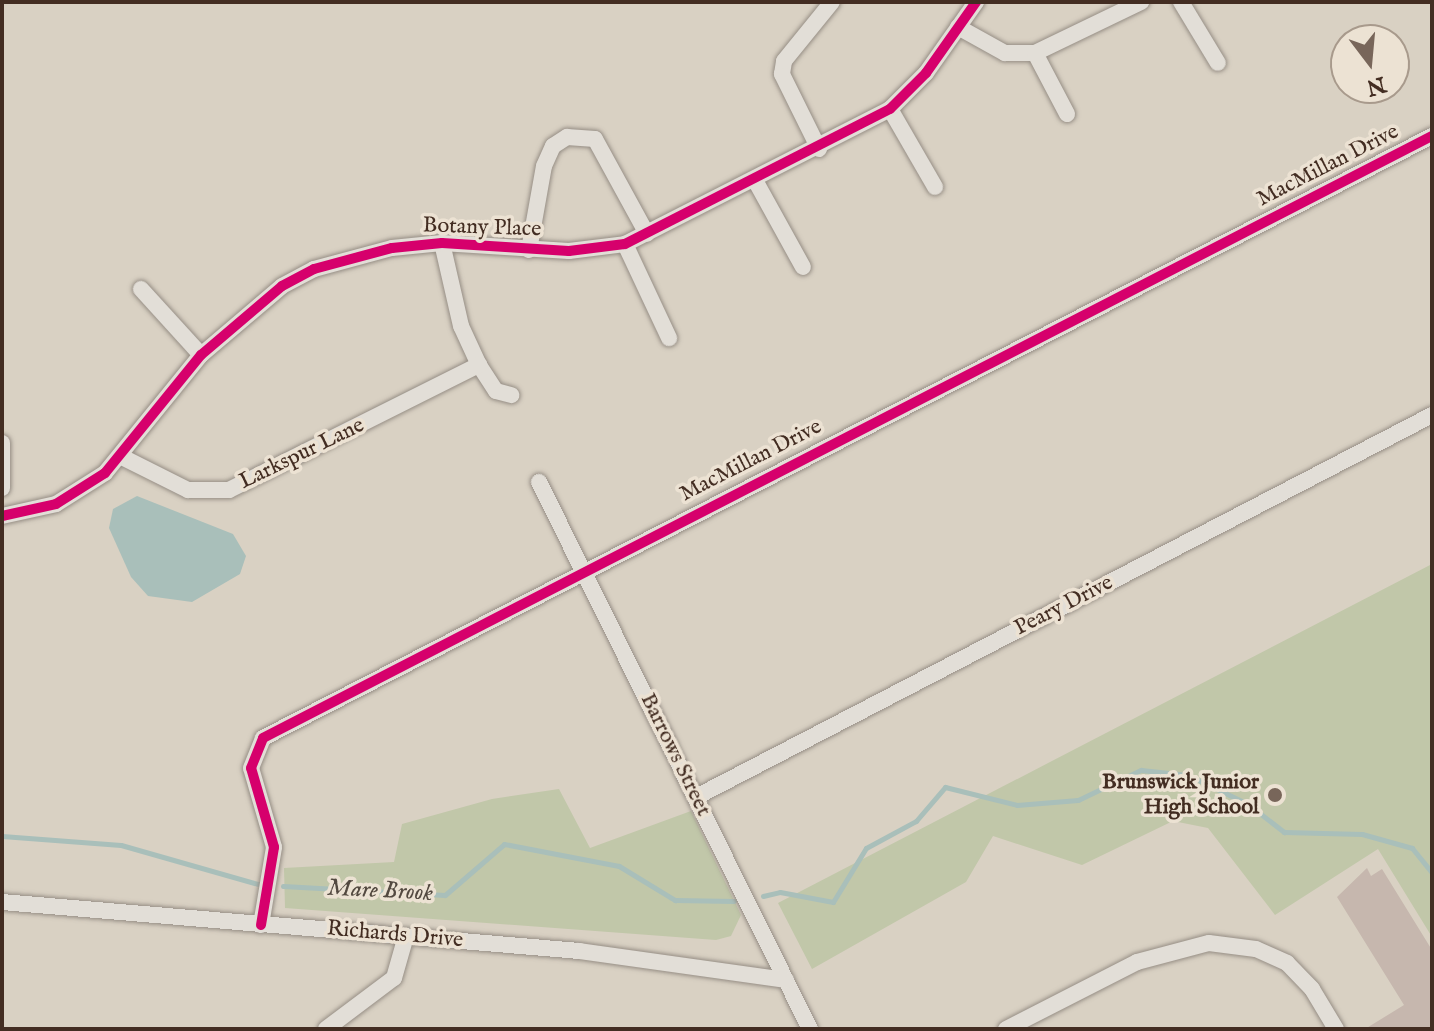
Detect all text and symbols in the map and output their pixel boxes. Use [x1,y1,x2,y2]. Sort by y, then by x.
north arrow [1330,24,1410,104]
text: N [1363,69,1389,101]
street label: MacMillan Drive [1253,119,1403,213]
street label: Botany Place [422,213,542,243]
street label: Larkspur Lane [235,412,369,496]
street label: MacMillan Drive [676,414,826,508]
street label: Peary Drive [1010,570,1118,642]
street label: Barrows Street [634,689,716,821]
place label: Brunswick Junior High School [1102,769,1259,820]
marker: Brunswick Junior High School [1266,786,1284,804]
water label: Mare Brook [326,874,434,908]
street label: Richards Drive [326,916,464,954]

